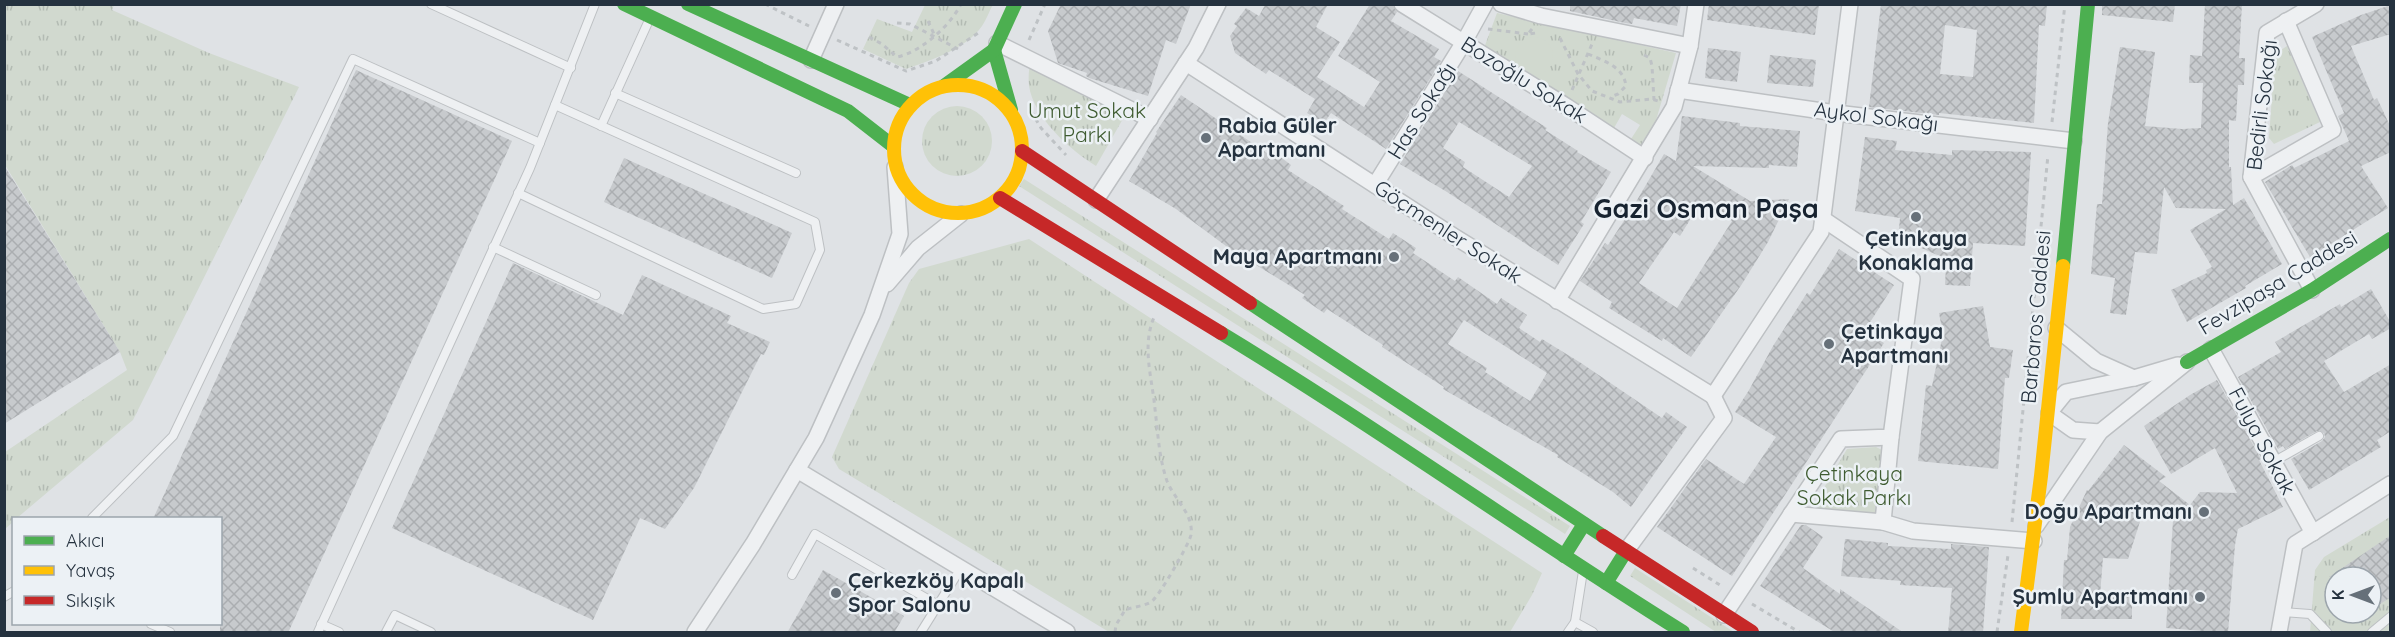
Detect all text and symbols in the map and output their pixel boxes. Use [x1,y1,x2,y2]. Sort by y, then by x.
street label: Bozoğlu Sokak [1457,30,1592,128]
street label: Bedirli Sokağı [2240,38,2282,172]
street label: Has Sokağı [1381,57,1461,164]
street label: Aykol Sokağı [1813,95,1940,137]
park label: Umut Sokak Parkı [1028,97,1146,147]
place label: Rabia Güler Apartmanı [1218,112,1337,162]
marker: Rabia Güler Apartmanı [1199,131,1213,145]
street label: Göçmenler Sokak [1370,174,1527,289]
district label: Gazi Osman Paşa [1593,191,1819,225]
marker: Çetinkaya Konaklama [1909,210,1923,224]
street label: Fevzipaşa Caddesi [2193,224,2362,340]
place label: Çetinkaya Konaklama [1858,225,1974,275]
street label: Barbaros Caddesi [2014,229,2056,405]
place label: Maya Apartmanı [1213,243,1382,269]
marker: Maya Apartmanı [1387,250,1401,264]
place label: Çetinkaya Apartmanı [1841,318,1949,368]
marker: Çetinkaya Apartmanı [1822,337,1836,351]
street label: Fulya Sokak [2224,382,2302,499]
park label: Çetinkaya Sokak Parkı [1797,460,1911,510]
place label: Doğu Apartmanı [2025,498,2192,524]
marker: Doğu Apartmanı [2197,505,2211,519]
legend [12,517,222,625]
text: Akıcı [66,529,104,552]
text: Yavaş [66,559,115,582]
north arrow [2323,565,2383,625]
place label: Çerkezköy Kapalı Spor Salonu [848,567,1024,617]
place label: Şumlu Apartmanı [2012,583,2188,609]
marker: Çerkezköy Kapalı Spor Salonu [829,586,843,600]
text: Sıkışık [66,589,115,612]
marker: Şumlu Apartmanı [2193,590,2207,604]
text: K [2328,590,2348,600]

